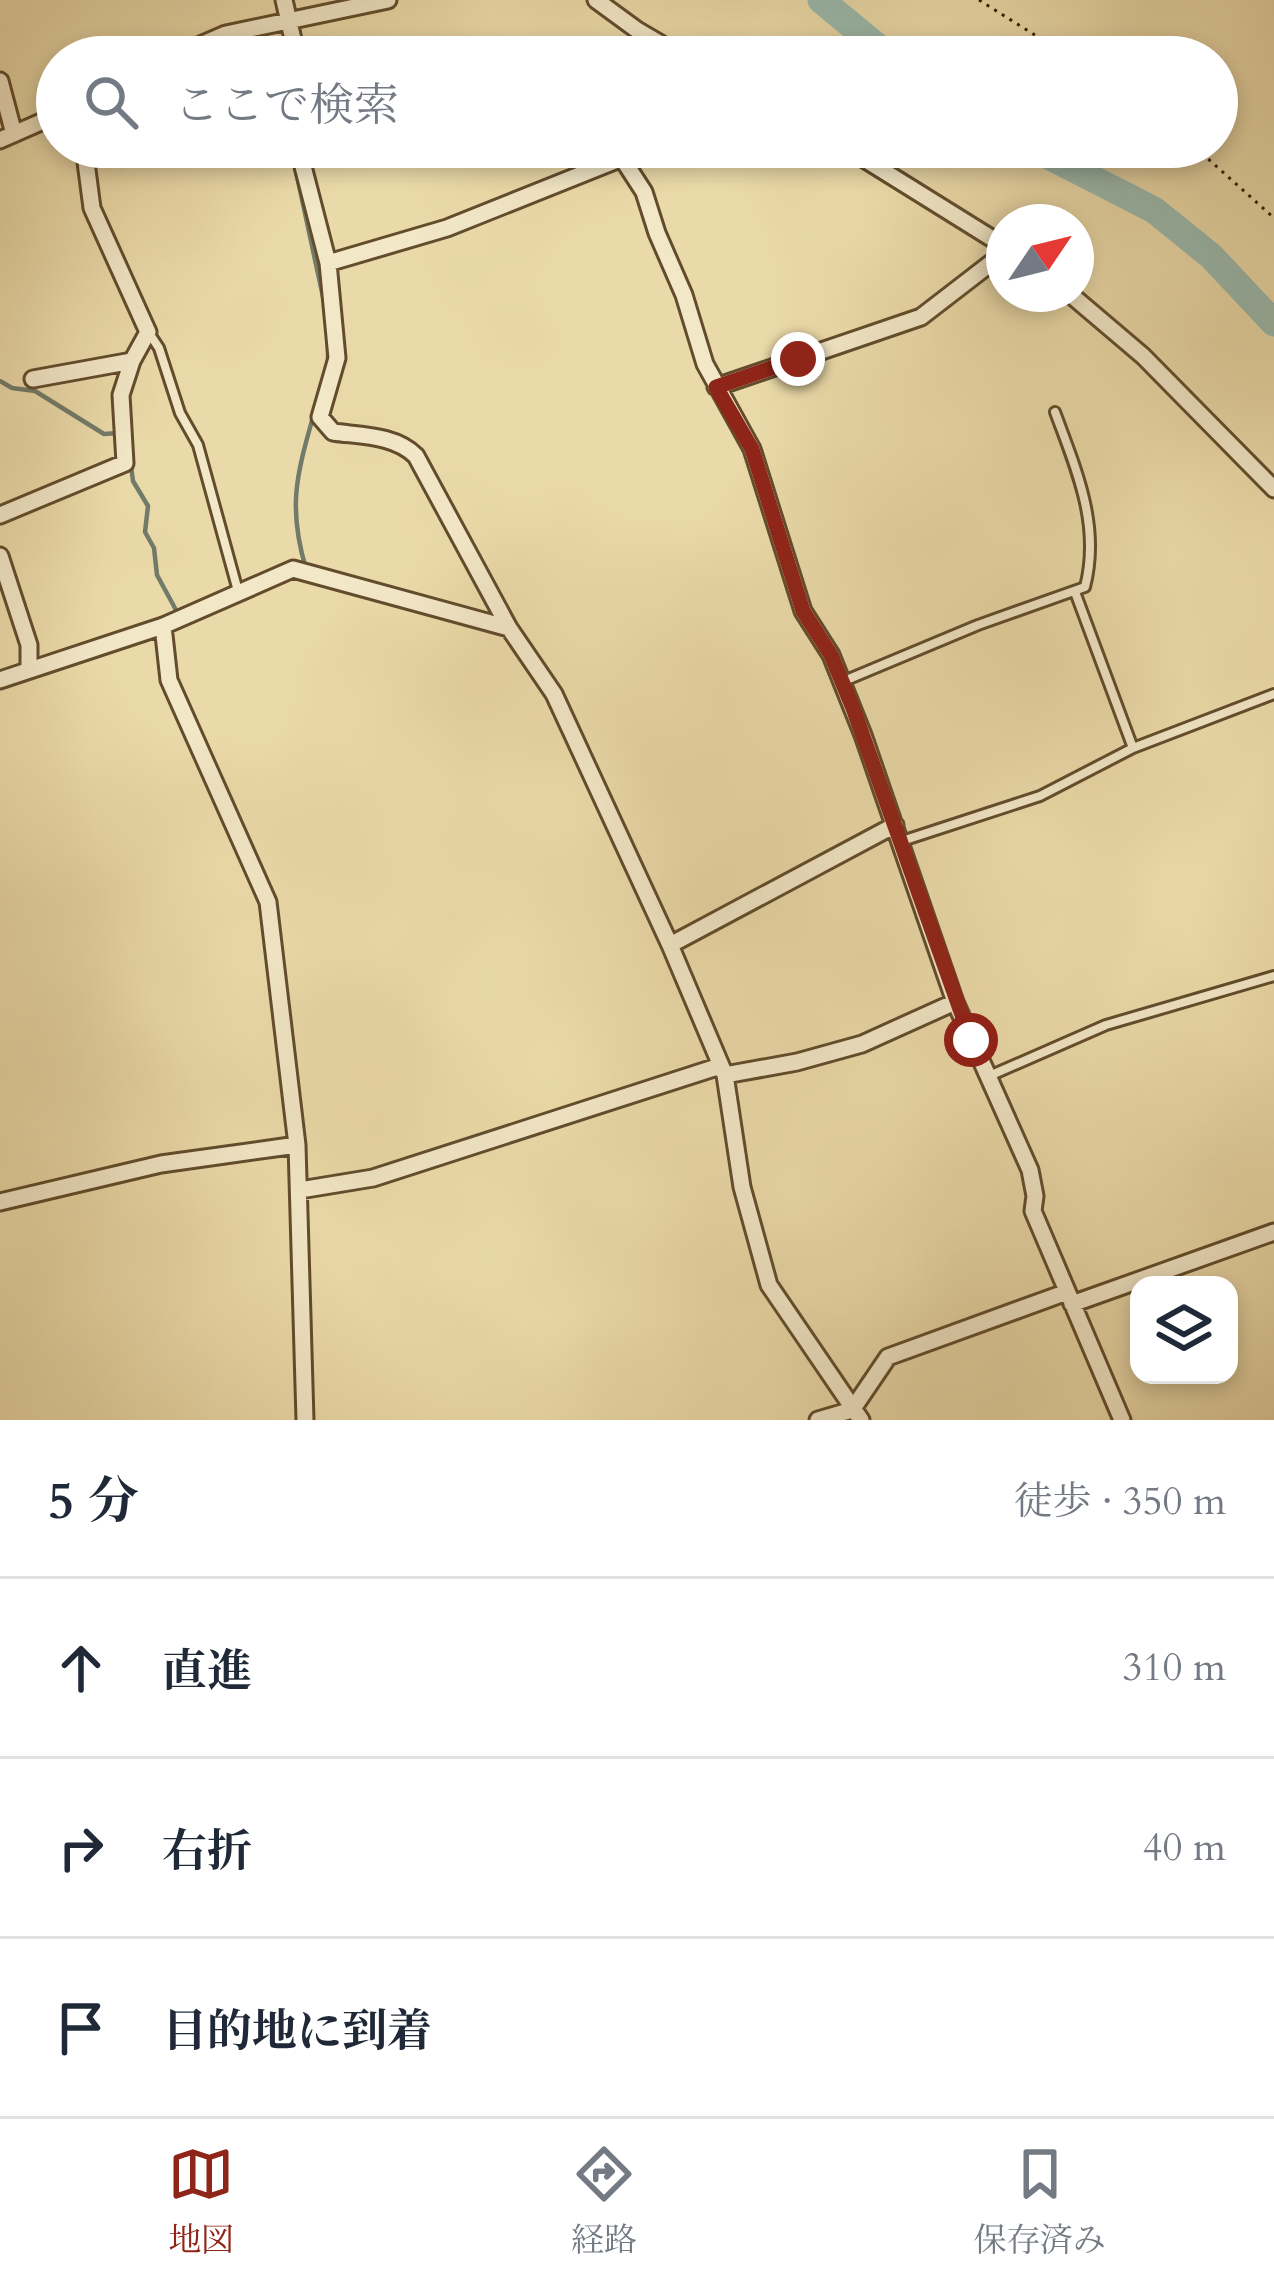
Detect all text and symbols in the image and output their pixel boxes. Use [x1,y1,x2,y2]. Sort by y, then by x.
search box [36,36,1238,168]
icon: search [78,69,144,135]
text: ここで検索 [174,75,399,136]
north arrow [986,204,1094,312]
route end [771,332,825,386]
route start [944,1013,998,1067]
map controls [1130,1276,1238,1384]
button: layers [1130,1276,1238,1384]
text: 5 分 [48,1467,139,1537]
text: 徒歩 · 350 m [1014,1475,1226,1528]
icon: ahead [48,1635,114,1701]
text: 直進 [162,1641,252,1702]
text: 310 m [1123,1641,1226,1694]
icon: right [48,1815,114,1881]
text: 右折 [162,1821,252,1882]
text: 40 m [1143,1821,1226,1874]
icon: arrive [48,1995,114,2061]
text: 目的地に到着 [162,2001,432,2062]
tab: 地図 [168,2141,234,2263]
tab: 経路 [571,2141,637,2263]
tab: 保存済み [974,2141,1106,2263]

